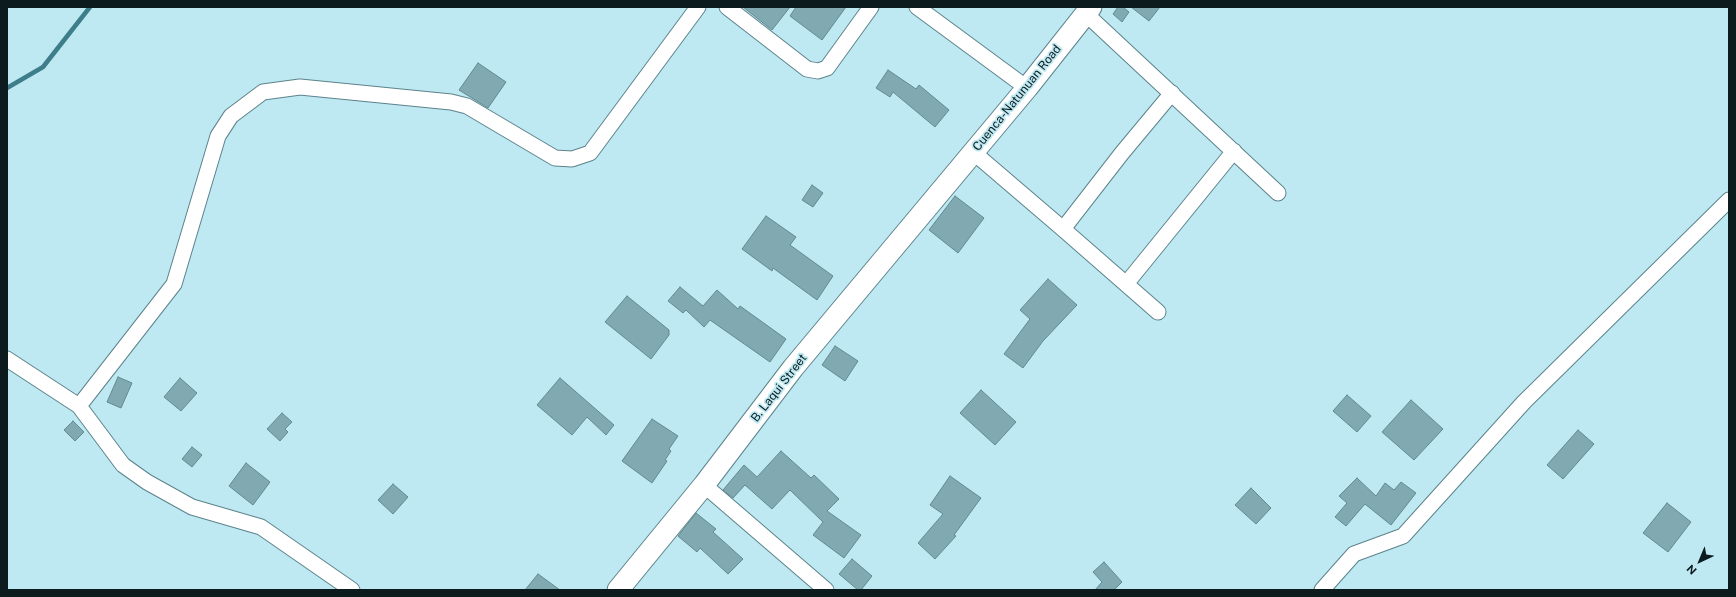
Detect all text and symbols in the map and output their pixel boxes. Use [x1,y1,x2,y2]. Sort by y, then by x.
street label: Cuenca-Natunuan Road [970,42,1064,154]
street label: B. Laqui Street [748,351,810,425]
north arrow [1680,541,1720,581]
text: N [1684,562,1699,577]

